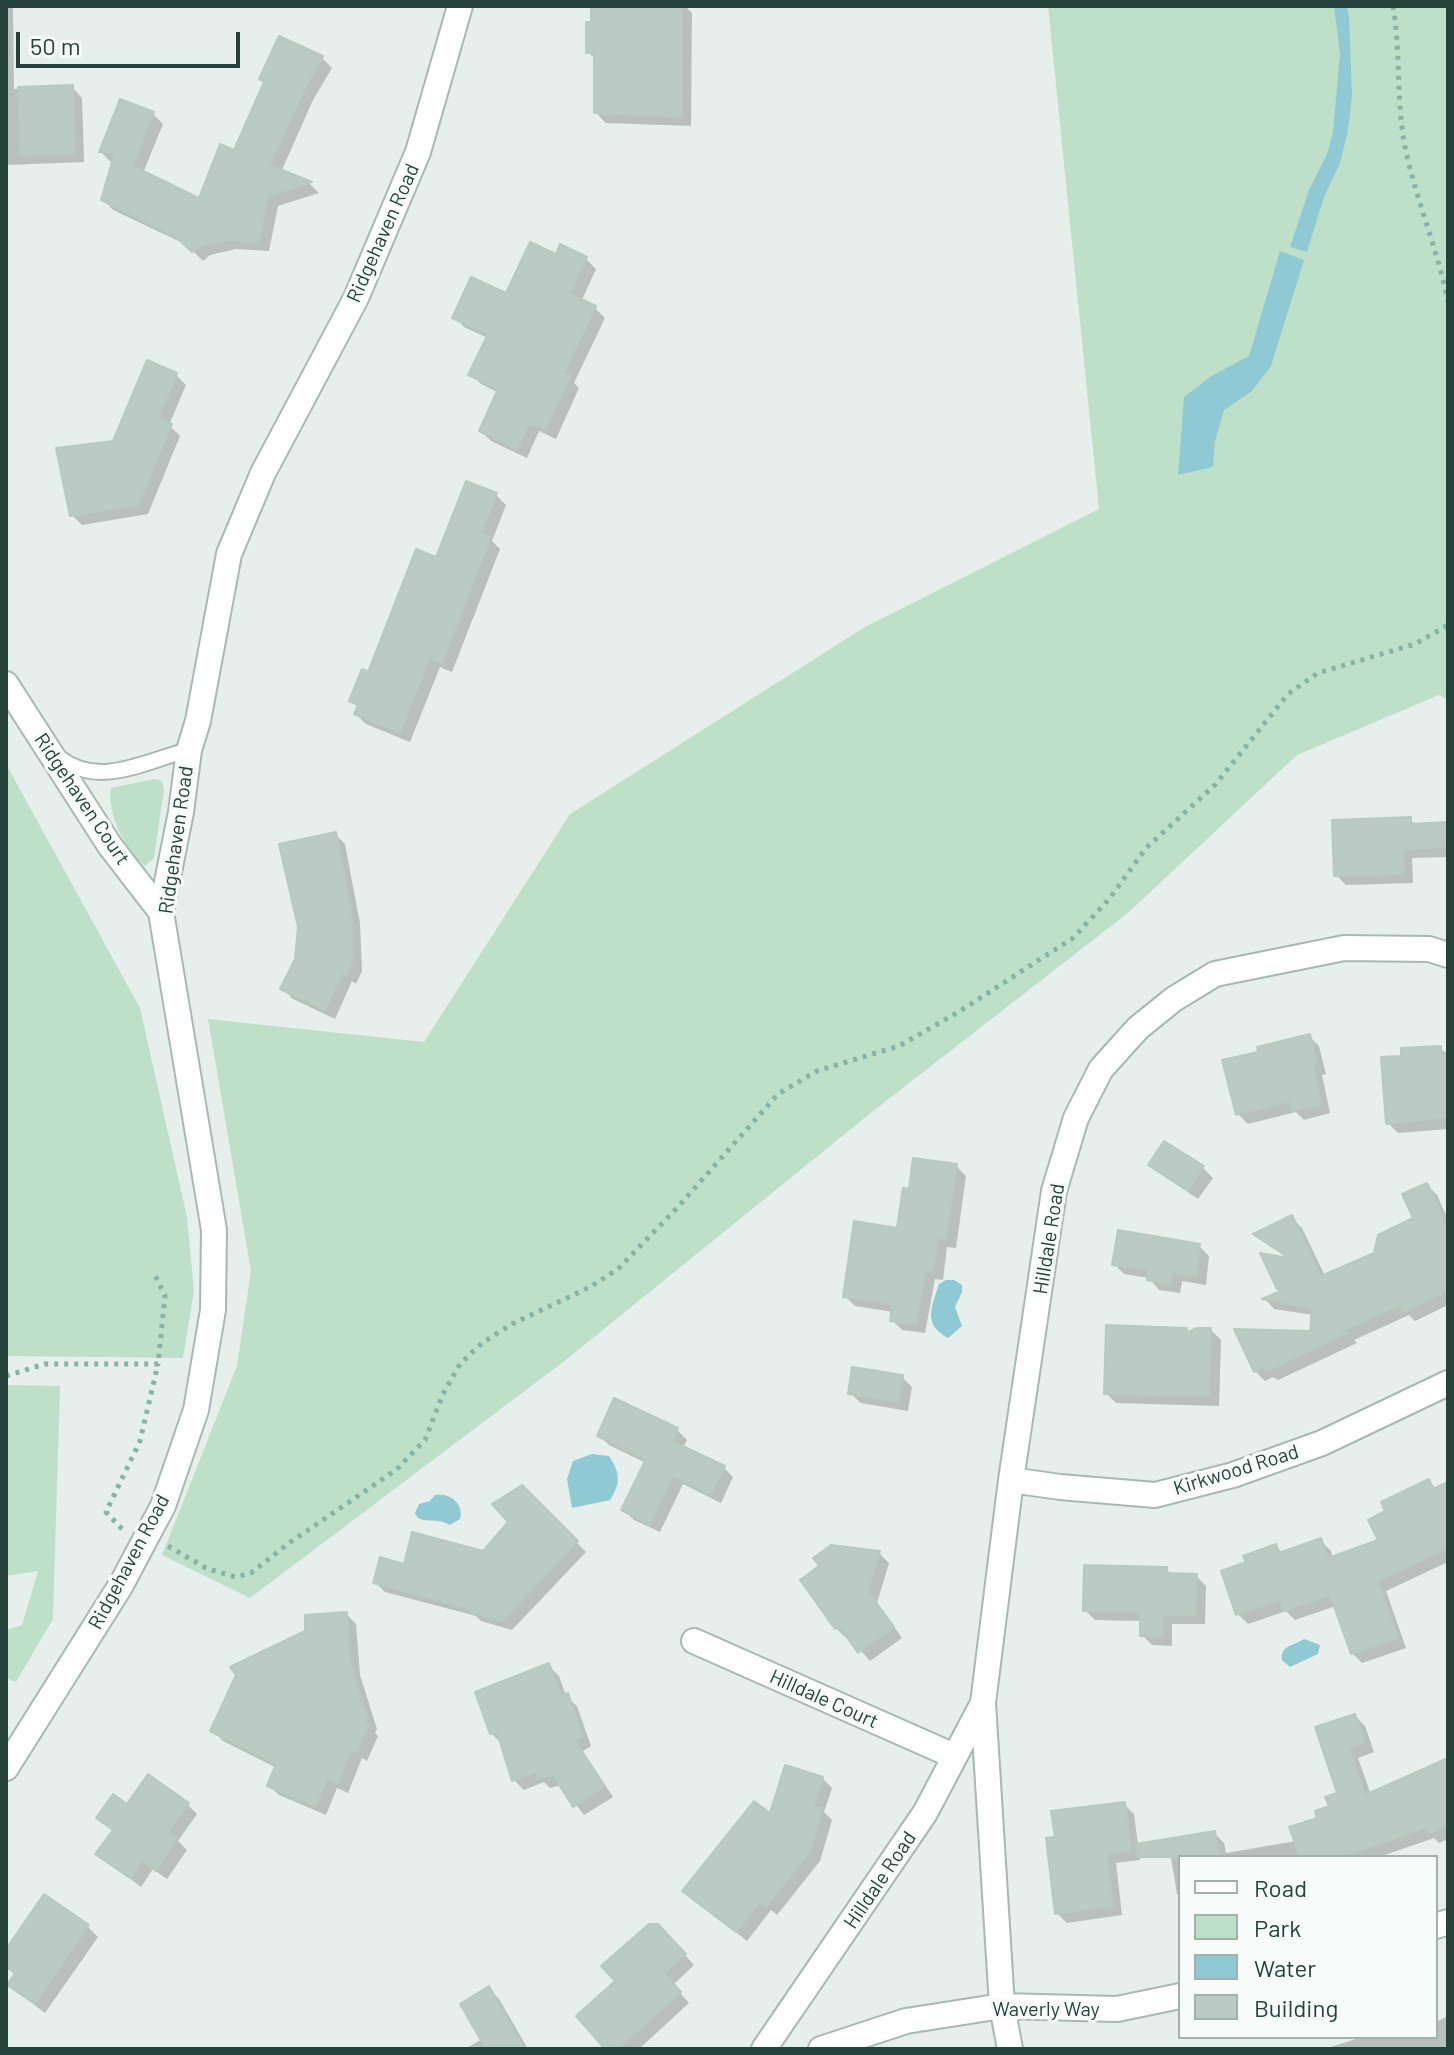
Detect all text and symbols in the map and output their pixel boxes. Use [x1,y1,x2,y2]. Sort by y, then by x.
scale bar [20,16,244,66]
text: 50 m [30,31,81,60]
street label: Ridgehaven Road [342,160,424,306]
street label: Ridgehaven Court [29,729,135,869]
street label: Ridgehaven Road [154,764,198,916]
street label: Hilldale Road [1028,1182,1070,1296]
street label: Kirkwood Road [1171,1440,1301,1500]
street label: Ridgehaven Road [83,1490,175,1634]
street label: Hilldale Court [766,1664,882,1734]
street label: Hilldale Road [839,1827,921,1933]
legend [1178,1855,1438,2039]
text: Road [1254,1873,1307,1902]
text: Park [1254,1913,1301,1942]
text: Water [1254,1953,1316,1982]
text: Building [1254,1993,1338,2022]
street label: Waverly Way [992,1997,1100,2021]

